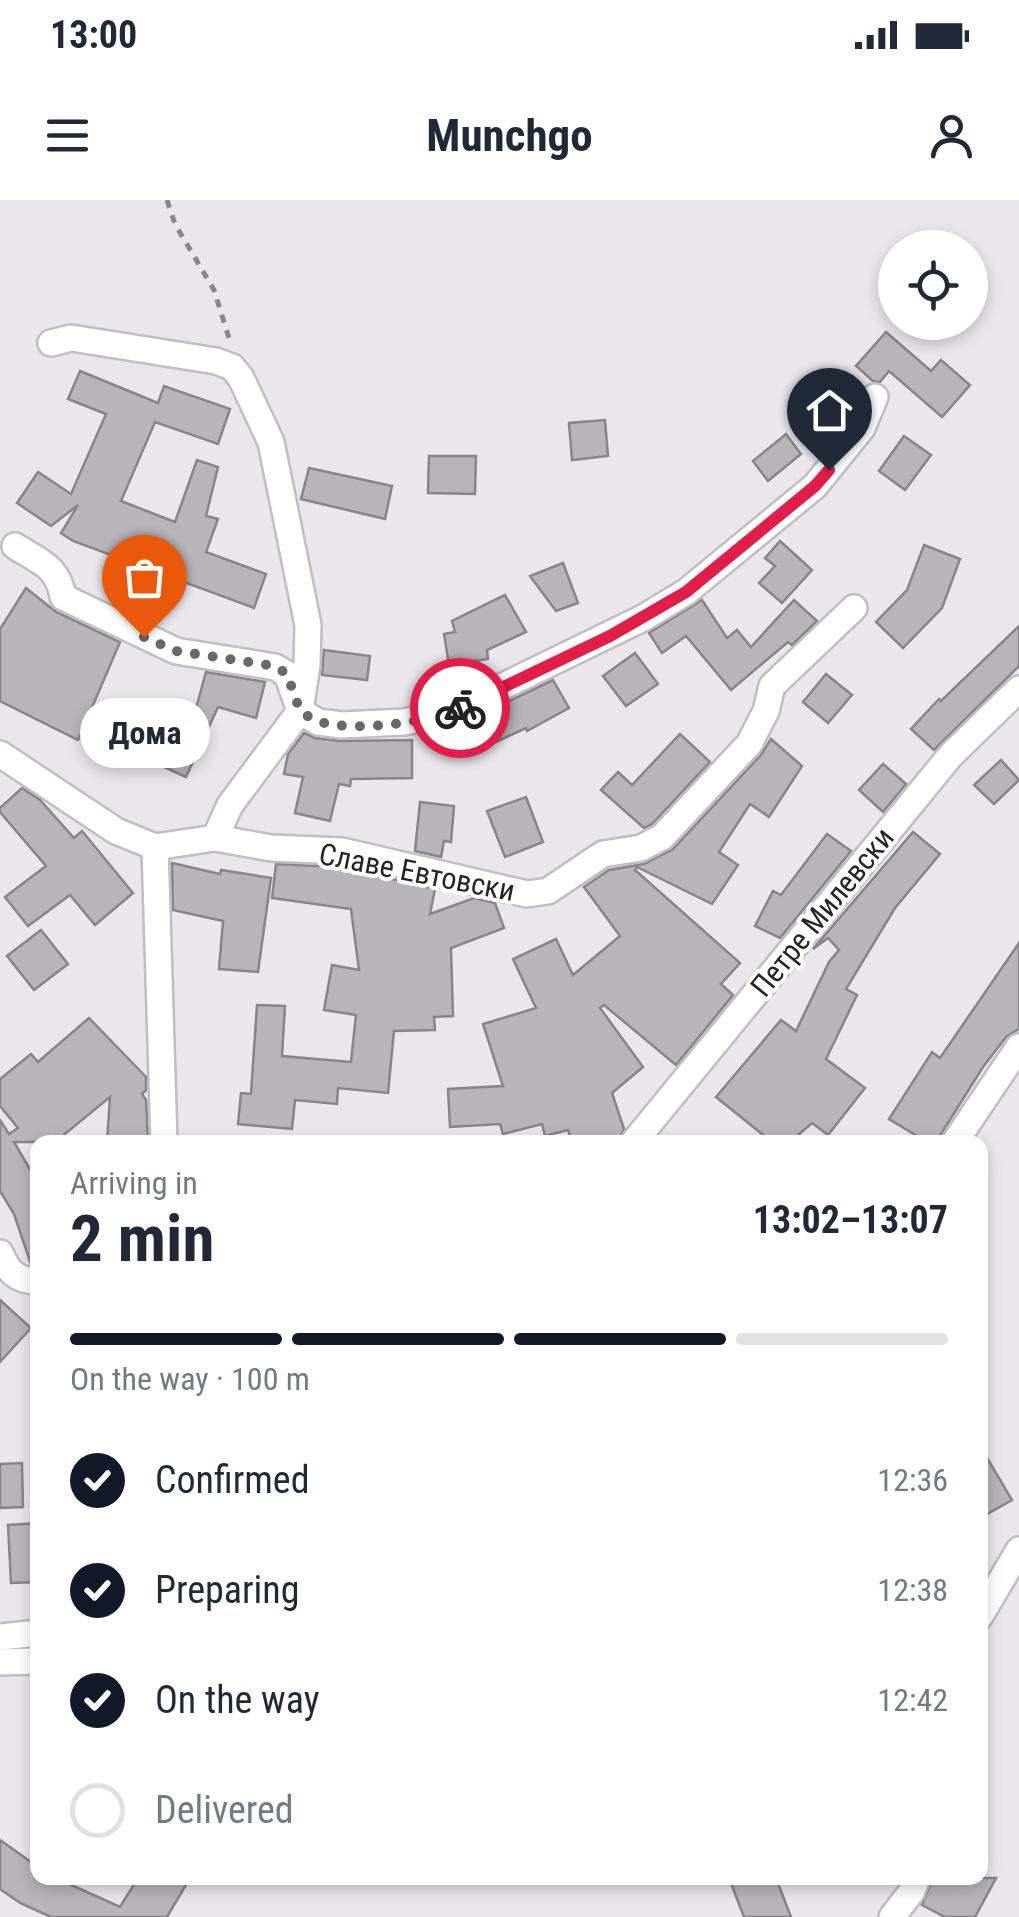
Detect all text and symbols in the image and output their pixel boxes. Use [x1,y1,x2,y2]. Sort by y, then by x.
text: 13:00 [50,13,137,57]
icon: menu [40,108,95,163]
icon: person [924,108,979,163]
text: Munchgo [426,109,593,162]
map controls [878,230,988,340]
button: locate [878,230,988,340]
pin [787,368,872,471]
icon: home [802,383,857,438]
pin [102,535,187,638]
icon: bag [117,550,172,605]
courier [410,658,510,758]
icon: bike [433,681,488,736]
callout: Дома [79,697,209,767]
text: Дома [108,714,182,752]
street label: Петре Милевски [743,821,901,1003]
street label: Славе Евтовски [316,836,518,908]
text: Arriving in [70,1164,198,1202]
text: 13:02–13:07 [753,1198,948,1242]
text: 2 min [70,1201,214,1277]
text: On the way · 100 m [70,1360,310,1398]
icon: check [70,1453,125,1508]
text: Confirmed [155,1458,310,1502]
text: 12:36 [877,1461,948,1499]
icon: check [70,1563,125,1618]
text: Preparing [155,1568,300,1612]
text: 12:38 [877,1571,948,1609]
icon: check [70,1673,125,1728]
text: On the way [155,1678,320,1722]
text: 12:42 [877,1681,948,1719]
text: Delivered [155,1788,294,1832]

